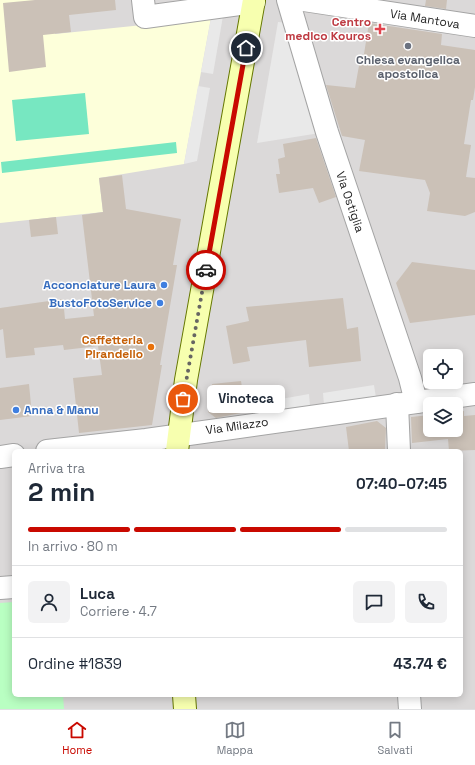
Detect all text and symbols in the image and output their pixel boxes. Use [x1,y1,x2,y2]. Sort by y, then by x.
street label: Via Mantova [389,6,461,32]
place label: Centro medico Kouros [285,14,371,44]
marker: Centro medico Kouros [374,23,386,35]
pin [229,31,263,65]
icon: home [235,37,257,59]
marker: Chiesa evangelica apostolica [403,41,413,51]
place label: Chiesa evangelica apostolica [356,52,460,82]
street label: Via Ostiglia [332,169,368,235]
courier [186,250,226,290]
icon: car [195,259,217,281]
place label: Acconciature Laura [43,277,156,293]
marker: Acconciature Laura [159,280,169,290]
place label: BustoFotoService [49,295,152,311]
marker: BustoFotoService [155,298,165,308]
place label: Caffetteria Pirandello [82,332,143,362]
marker: Caffetteria Pirandello [146,342,156,352]
map controls [423,349,463,437]
button: locate [423,349,463,389]
pin [166,382,200,416]
callout: Vinoteca [207,385,285,413]
icon: bag [172,388,194,410]
text: Vinoteca [218,390,274,407]
button: layers [423,397,463,437]
place label: Anna & Manu [24,402,99,418]
marker: Anna & Manu [11,405,21,415]
street label: Via Milazzo [205,414,269,438]
text: Arriva tra [28,460,85,477]
text: 07:40–07:45 [356,474,447,493]
text: 2 min [28,475,95,509]
text: In arrivo · 80 m [28,538,118,555]
button: person [28,581,70,623]
button: chat [353,581,395,623]
button: phone [405,581,447,623]
text: Luca [80,584,115,603]
text: Corriere · 4.7 [80,603,157,620]
text: Ordine #1839 [28,654,122,673]
text: 43.74 € [393,654,447,673]
tab: Home [62,719,92,757]
tab: Mappa [217,719,253,757]
tab: Salvati [377,719,413,757]

